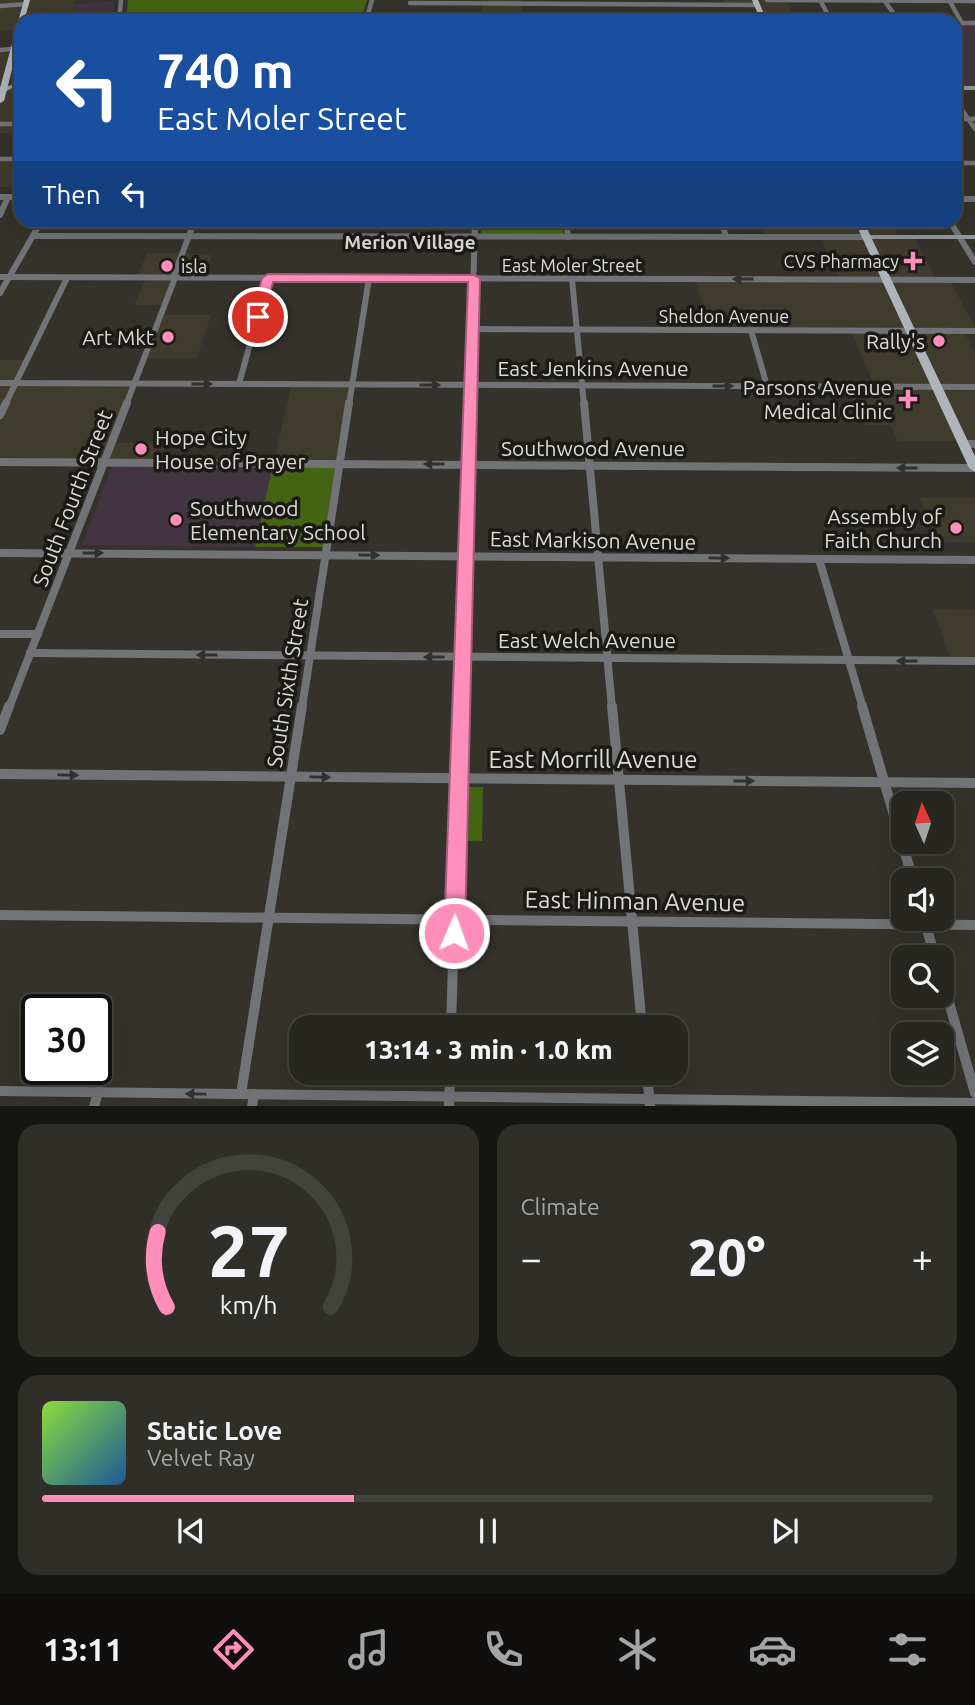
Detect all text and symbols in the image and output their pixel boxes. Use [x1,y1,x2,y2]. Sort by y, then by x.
icon: left [42,42,133,133]
text: 740 m [157,42,294,97]
text: East Moler Street [157,100,407,136]
icon: left [115,175,153,213]
text: Then [42,180,101,209]
district label: Merion Village [344,231,476,253]
place label: CVS Pharmacy [784,251,899,271]
marker: CVS Pharmacy [905,253,921,269]
street label: East Moler Street [502,255,642,275]
place label: isla [181,256,207,276]
marker: isla [159,258,175,274]
one-way arrow [732,273,754,285]
pin [228,287,288,347]
icon: arrive [239,298,277,336]
street label: Sheldon Avenue [659,306,789,326]
place label: Art Mkt [82,325,154,349]
marker: Art Mkt [160,329,176,345]
place label: Rally's [866,329,925,353]
marker: Rally's [931,333,947,349]
street label: East Jenkins Avenue [497,356,689,380]
place label: Parsons Avenue Medical Clinic [743,375,892,423]
one-way arrow [192,378,214,390]
one-way arrow [419,379,441,391]
one-way arrow [712,380,734,392]
marker: Parsons Avenue Medical Clinic [898,389,918,409]
street label: South Fourth Street [27,406,117,590]
place label: Hope City House of Prayer [155,425,305,473]
street label: Southwood Avenue [501,436,685,460]
marker: Hope City House of Prayer [133,441,149,457]
one-way arrow [423,458,445,470]
one-way arrow [895,462,917,473]
place label: Southwood Elementary School [190,496,366,544]
place label: Assembly of Faith Church [824,504,943,552]
marker: Southwood Elementary School [168,512,184,528]
marker: Assembly of Faith Church [948,520,964,536]
street label: East Markison Avenue [490,526,696,554]
one-way arrow [82,547,104,559]
one-way arrow [358,549,380,561]
one-way arrow [708,552,730,564]
street label: South Sixth Street [262,597,312,769]
street label: East Welch Avenue [498,628,676,652]
one-way arrow [196,649,218,661]
one-way arrow [423,651,445,663]
one-way arrow [896,655,918,667]
street label: East Morrill Avenue [489,746,697,773]
one-way arrow [57,769,79,781]
one-way arrow [309,771,331,783]
one-way arrow [733,775,755,787]
north arrow [891,791,954,854]
map controls [891,791,954,1085]
button: sound [891,868,954,931]
street label: East Hinman Avenue [525,886,745,916]
position arrow [417,896,491,970]
button: search [891,945,954,1008]
speed limit sign: 30 [21,994,112,1085]
button: layers [891,1022,954,1085]
text: 13:14 · 3 min · 1.0 km [364,1035,613,1064]
one-way arrow [185,1088,207,1099]
text: Climate [521,1194,600,1219]
text: 27 [207,1209,289,1291]
text: 20° [688,1228,766,1286]
text: − [521,1237,542,1279]
text: + [912,1237,933,1279]
text: km/h [219,1290,277,1318]
text: Static Love [147,1416,282,1445]
text: Velvet Ray [147,1445,255,1470]
icon: previous [172,1512,210,1550]
icon: pause [469,1512,507,1550]
icon: next [766,1512,804,1550]
icon: directions [209,1625,258,1674]
icon: music [344,1625,393,1674]
icon: phone [479,1625,528,1674]
icon: climate [613,1625,662,1674]
icon: car [748,1625,797,1674]
icon: filters [883,1625,932,1674]
text: 13:11 [43,1631,123,1667]

